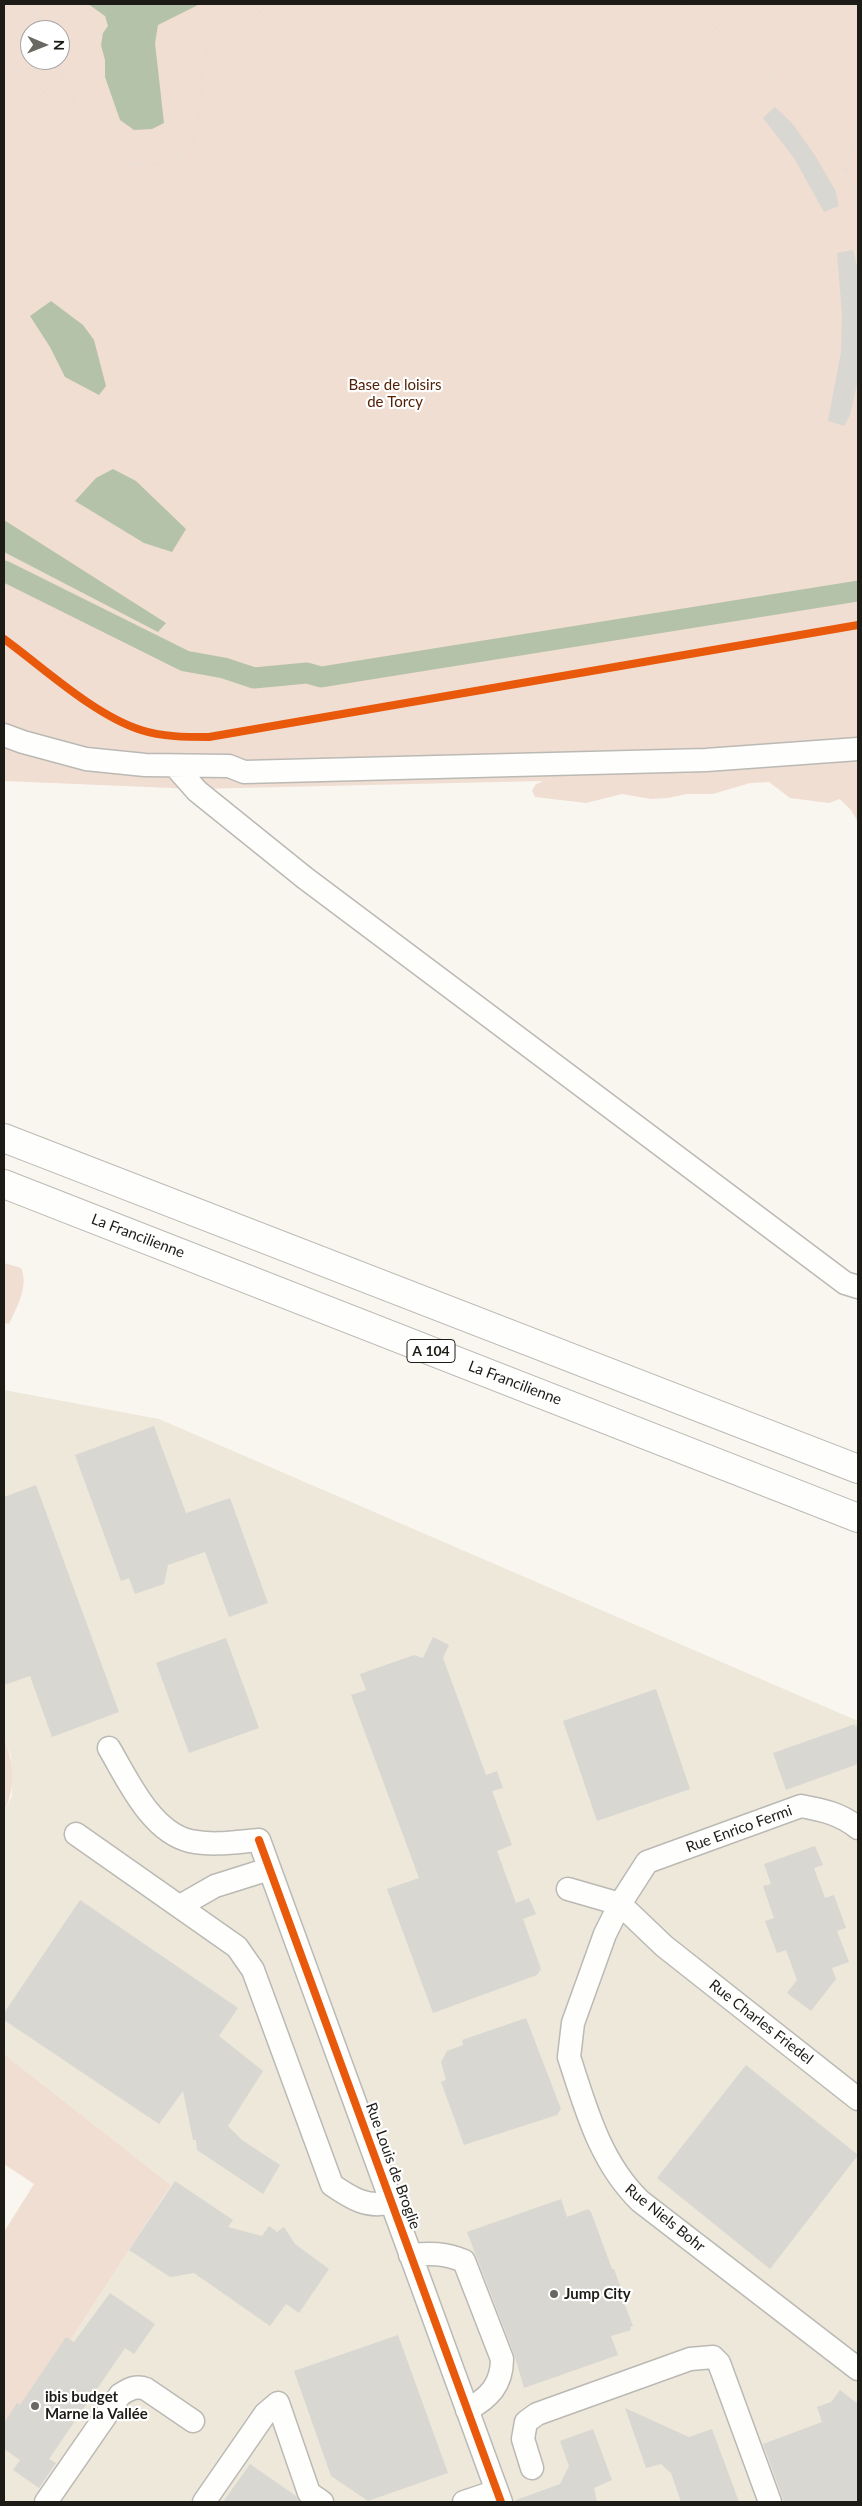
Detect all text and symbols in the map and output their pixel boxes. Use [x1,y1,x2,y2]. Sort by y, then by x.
north arrow [20,20,70,70]
text: N [51,40,68,51]
park label: Base de loisirs de Torcy [348,376,442,411]
street label: La Francilienne [89,1210,187,1262]
road number: A 104 [407,1340,455,1362]
street label: La Francilienne [466,1357,564,1409]
street label: Rue Enrico Fermi [683,1801,795,1857]
street label: Rue Charles Friedel [705,1976,817,2068]
street label: Rue Louis de Broglie [362,2100,424,2232]
street label: Rue Niels Bohr [621,2180,709,2256]
place label: Jump City [564,2285,631,2303]
marker: Jump City [548,2288,560,2300]
place label: ibis budget Marne la Vallée [45,2388,148,2423]
marker: ibis budget Marne la Vallée [29,2400,41,2412]

